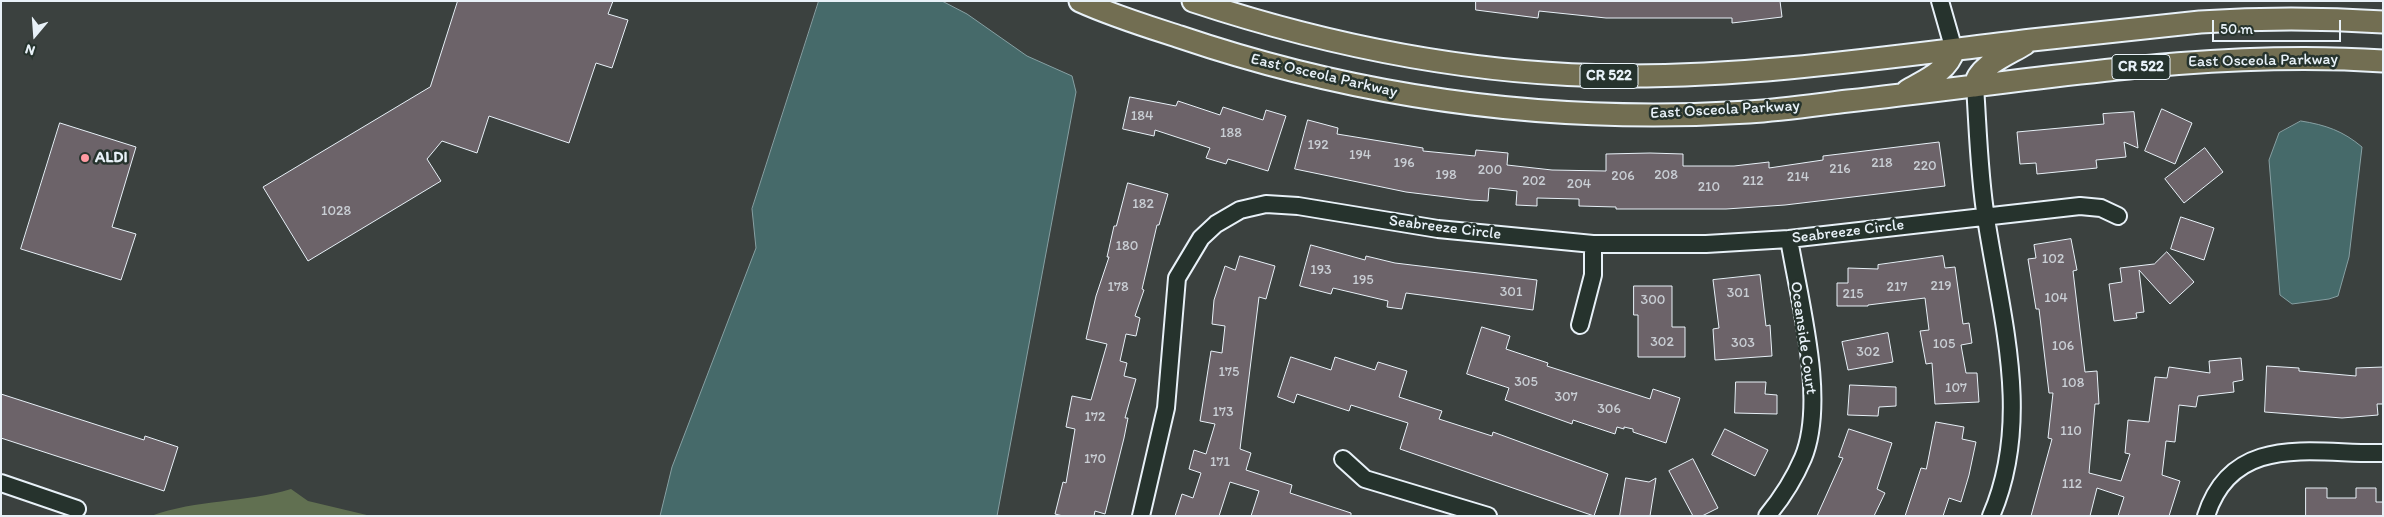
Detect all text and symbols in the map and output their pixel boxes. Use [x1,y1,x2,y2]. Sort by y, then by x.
north arrow [10,10,60,60]
scale bar [2214,10,2343,42]
text: 50 m [2220,20,2253,38]
text: N [23,40,37,59]
street label: East Osceola Parkway [1249,50,1399,102]
street label: East Osceola Parkway [2188,50,2338,72]
road number: CR 522 [2112,54,2170,80]
road number: CR 522 [1580,64,1638,88]
street label: East Osceola Parkway [1650,96,1800,124]
house number: 184 [1131,108,1153,124]
house number: 188 [1220,125,1242,141]
house number: 192 [1307,137,1329,153]
house number: 194 [1349,147,1371,163]
place label: ALDI [95,148,128,168]
marker: ALDI [79,152,91,164]
house number: 196 [1393,155,1415,171]
house number: 218 [1871,155,1893,171]
house number: 220 [1913,158,1937,174]
house number: 216 [1829,161,1851,177]
house number: 200 [1478,162,1502,178]
house number: 198 [1435,167,1457,183]
house number: 208 [1654,167,1678,183]
house number: 206 [1611,168,1635,184]
house number: 214 [1787,169,1809,185]
house number: 202 [1522,173,1546,189]
house number: 212 [1742,173,1764,189]
house number: 204 [1567,176,1591,192]
house number: 210 [1698,179,1720,195]
house number: 182 [1132,196,1154,212]
house number: 1028 [321,203,351,219]
street label: Seabreeze Circle [1388,212,1502,244]
street label: Seabreeze Circle [1791,216,1905,248]
house number: 180 [1116,238,1138,254]
house number: 102 [2042,251,2064,267]
house number: 193 [1310,262,1332,278]
house number: 195 [1352,272,1374,288]
house number: 219 [1930,278,1952,294]
house number: 178 [1107,279,1129,295]
house number: 217 [1887,279,1907,295]
street label: Oceanside Court [1786,280,1820,396]
house number: 301 [1500,284,1522,300]
house number: 301 [1727,285,1749,301]
house number: 215 [1842,286,1864,302]
house number: 104 [2044,290,2068,306]
house number: 300 [1641,292,1665,308]
house number: 302 [1650,334,1674,350]
house number: 303 [1731,335,1755,351]
house number: 105 [1933,336,1955,352]
house number: 106 [2052,338,2074,354]
house number: 302 [1856,344,1880,360]
house number: 175 [1219,364,1239,380]
house number: 305 [1514,374,1538,390]
house number: 108 [2062,375,2084,391]
house number: 107 [1945,380,1967,396]
house number: 307 [1554,389,1578,405]
house number: 306 [1597,401,1621,417]
house number: 173 [1212,404,1234,420]
house number: 172 [1085,409,1105,425]
house number: 110 [2060,423,2082,439]
house number: 170 [1084,451,1106,467]
house number: 171 [1210,454,1230,470]
house number: 112 [2062,476,2082,492]

